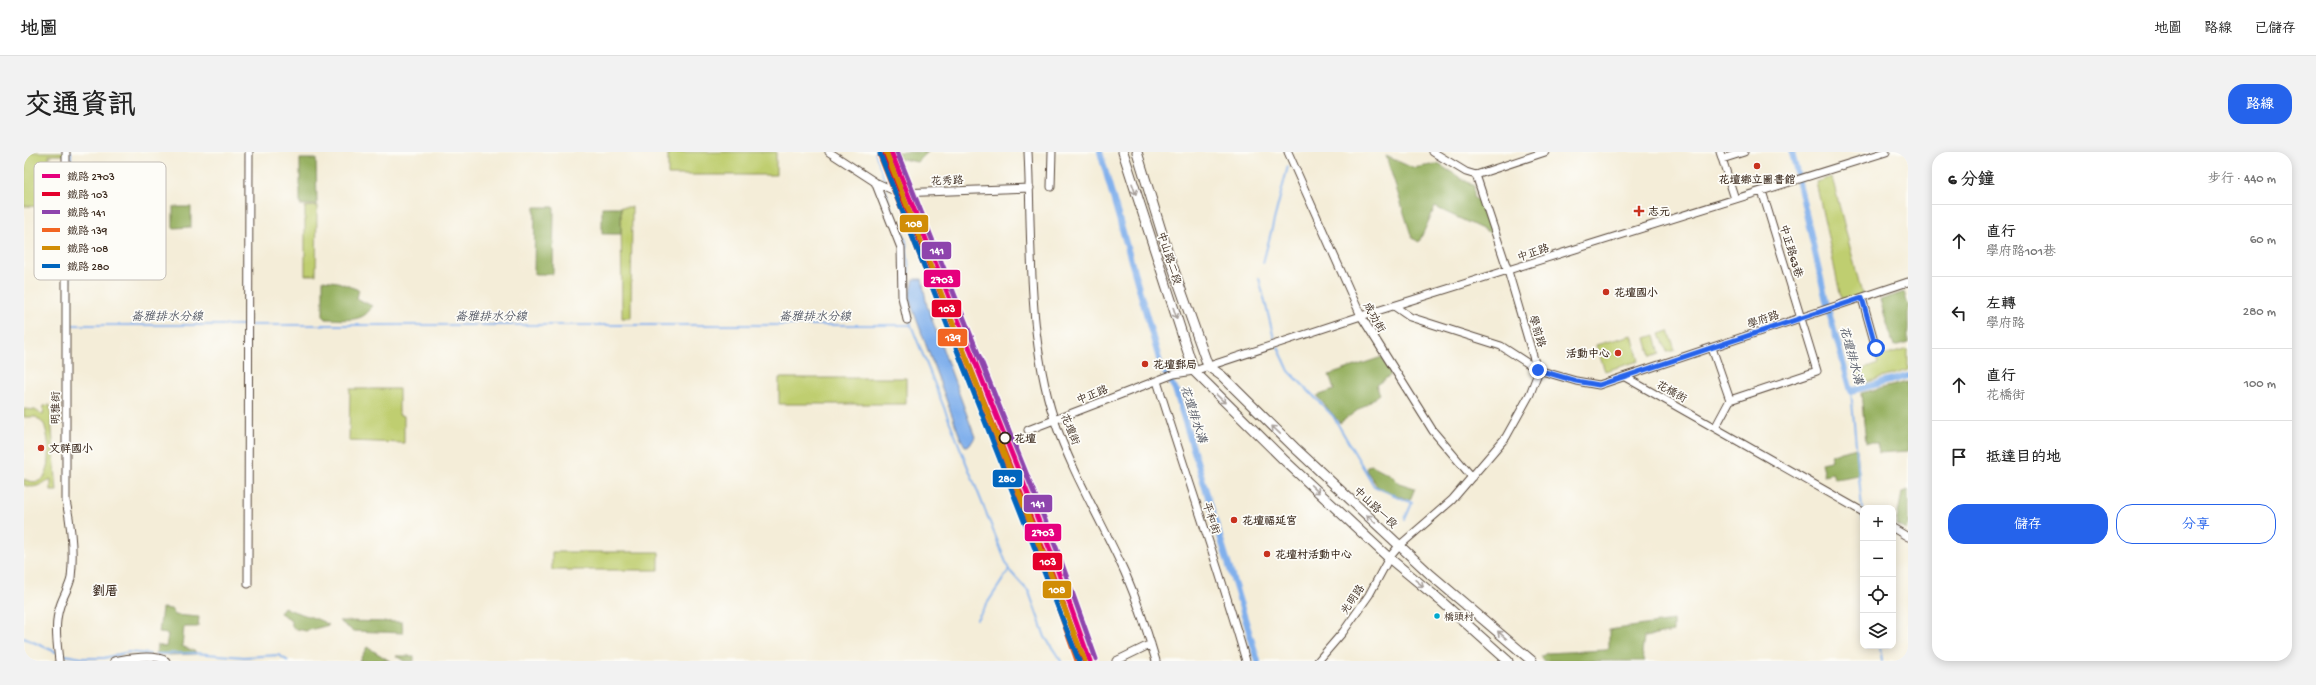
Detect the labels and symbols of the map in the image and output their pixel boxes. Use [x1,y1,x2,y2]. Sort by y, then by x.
marker: 花壇鄉立圖書館 [1752,161,1762,171]
legend [34,162,166,280]
text: 鐵路 2703 [67,171,115,184]
street label: 花秀路 [930,174,964,189]
place label: 花壇鄉立圖書館 [1719,174,1796,187]
one-way arrow [1131,183,1138,196]
text: 鐵路 103 [67,189,108,202]
marker: 志元 [1633,205,1645,217]
place label: 志元 [1648,206,1670,219]
text: 鐵路 141 [67,207,106,220]
line badge: 108 [899,214,929,233]
text: 108 [905,219,922,231]
street label: 中正路63巷 [1776,223,1805,280]
text: 鐵路 139 [67,225,108,238]
street label: 中山路二段 [1154,230,1183,287]
line badge: 141 [921,241,952,260]
street label: 中正路 [1516,242,1551,265]
text: 鐵路 108 [67,243,108,256]
text: 141 [929,246,944,258]
text: 鐵路 280 [67,261,109,274]
line badge: 2703 [923,269,961,288]
text: 2703 [930,275,954,287]
marker: 花壇國小 [1601,287,1611,297]
place label: 花壇國小 [1614,287,1658,300]
line badge: 103 [931,299,962,318]
street label: 成功街 [1360,300,1388,336]
text: 103 [938,304,955,316]
one-way arrow [1172,306,1180,318]
street label: 學府路 [1745,308,1781,332]
water label: 崙雅排水分線 [131,310,204,325]
water label: 崙雅排水分線 [455,310,528,325]
water label: 崙雅排水分線 [779,310,852,325]
street label: 學前路 [1526,313,1549,349]
water label: 花壇排水溝 [1836,324,1866,387]
line badge: 139 [937,328,968,347]
text: 139 [944,333,961,345]
route start [1867,339,1885,357]
place label: 活動中心 [1566,348,1610,361]
marker: 活動中心 [1613,348,1623,358]
marker: 花壇郵局 [1140,359,1150,369]
place label: 花壇郵局 [1153,359,1197,372]
route end [1529,361,1547,379]
street label: 花橋街 [1654,379,1690,406]
street label: 中正路 [1075,383,1110,407]
water label: 花壇排水溝 [1176,384,1209,446]
street label: 明雅街 [50,391,63,425]
one-way arrow [1216,394,1226,404]
street label: 花壇街 [1057,412,1082,448]
one-way arrow [1271,425,1281,435]
marker: 花壇 [998,431,1012,445]
place label: 花壇 [1014,433,1036,446]
marker: 文祥國小 [36,443,46,453]
place label: 文祥國小 [49,443,93,456]
line badge: 280 [992,469,1023,488]
text: 280 [998,474,1017,486]
one-way arrow [1310,485,1320,494]
street label: 中山路一段 [1350,485,1400,532]
line badge: 141 [1023,494,1053,513]
text: 141 [1030,499,1045,511]
street label: 平和街 [1199,501,1222,537]
one-way arrow [1366,514,1376,524]
marker: 花壇福延宮 [1229,515,1239,525]
place label: 花壇福延宮 [1242,515,1297,528]
line badge: 2703 [1024,523,1062,542]
text: 2703 [1031,528,1055,540]
place label: 花壇村活動中心 [1275,548,1352,562]
marker: 花壇村活動中心 [1262,549,1272,559]
line badge: 103 [1032,552,1063,571]
text: 103 [1039,557,1056,569]
one-way arrow [1414,578,1425,587]
line badge: 108 [1042,580,1072,599]
street label: 光明路 [1339,583,1368,617]
district label: 劉厝 [92,584,118,600]
text: 108 [1048,585,1065,597]
marker: 橋頭村 [1432,611,1442,621]
place label: 橋頭村 [1444,611,1474,624]
one-way arrow [1497,631,1508,640]

